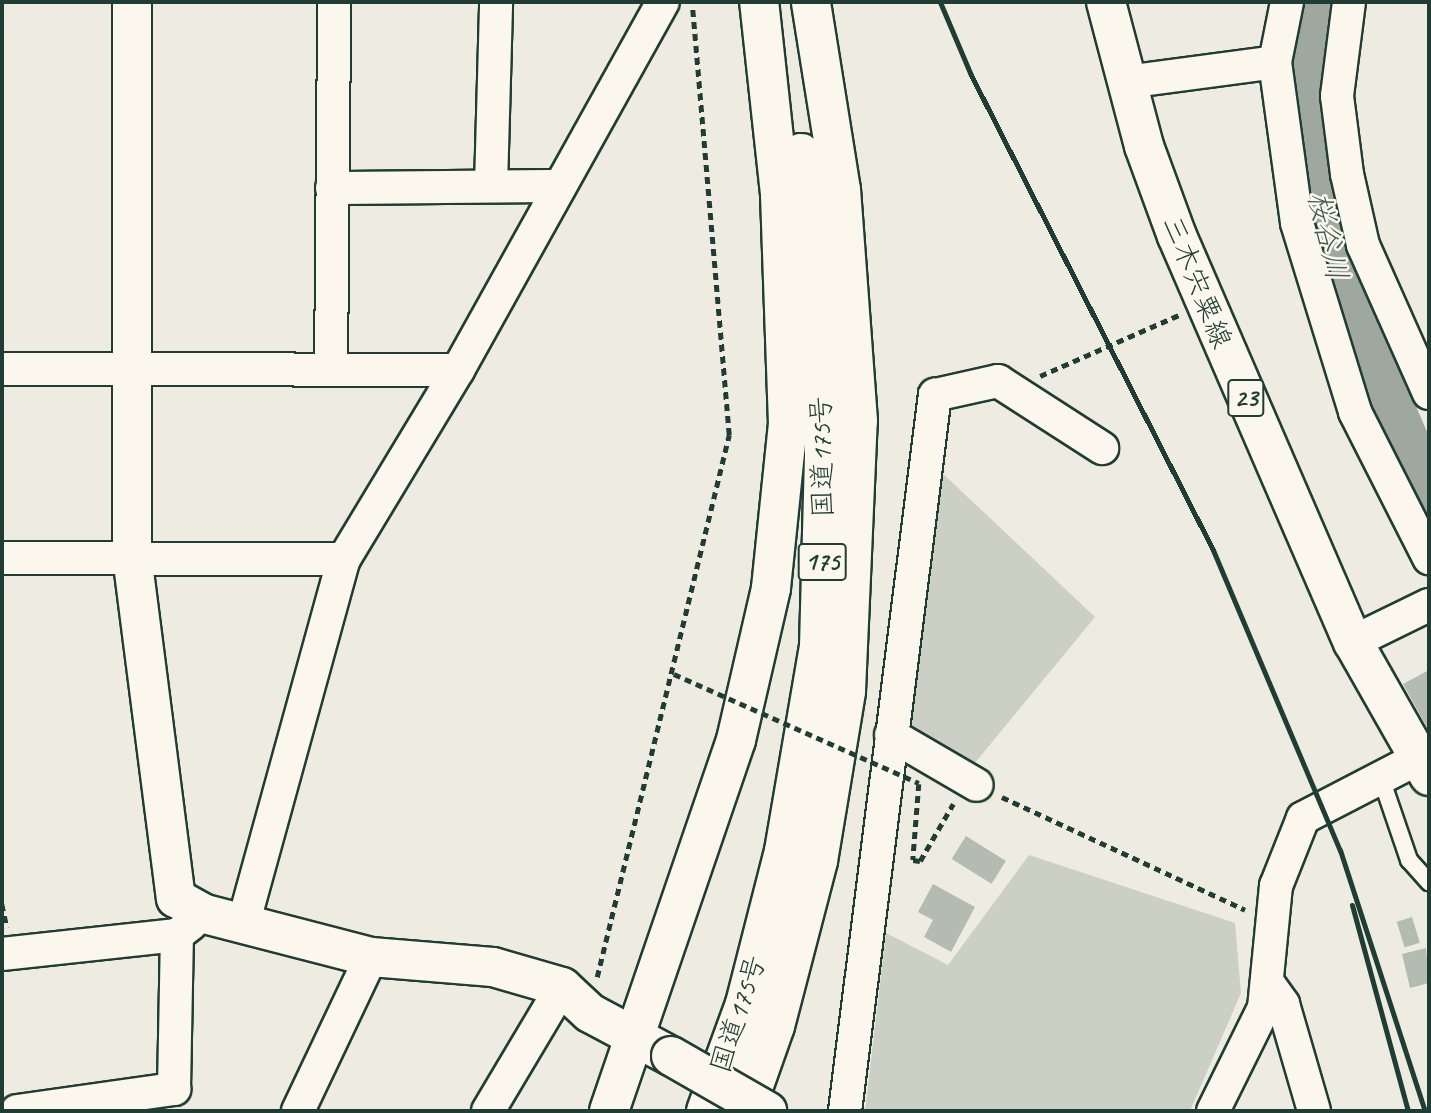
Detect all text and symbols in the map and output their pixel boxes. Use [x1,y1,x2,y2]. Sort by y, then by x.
water label: 桜谷川 [1300,188,1356,284]
street label: 三木宍粟線 [1155,211,1239,353]
road number: 23 [1227,376,1265,420]
street label: 国道175号 [804,396,840,518]
road number: 175 [798,540,846,584]
street label: 国道175号 [703,951,773,1077]

